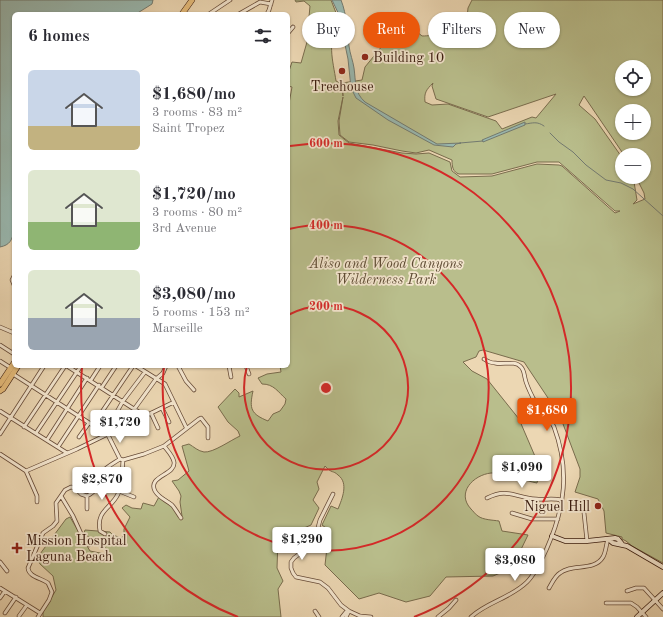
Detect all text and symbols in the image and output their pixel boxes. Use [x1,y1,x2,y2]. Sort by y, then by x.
chip: Buy [302,12,355,48]
chip: Rent [363,12,420,48]
chip: Filters [428,12,496,48]
chip: New [504,12,560,48]
icon: filters [252,25,274,47]
text: 6 homes [28,28,90,45]
place label: Building 10 [373,51,444,65]
marker: Building 10 [360,52,370,62]
map controls [615,60,651,184]
button: locate [615,60,651,96]
marker: Treehouse [337,66,347,76]
place label: Treehouse [310,80,374,94]
icon: home [60,86,108,134]
text: $1,680/mo [152,86,236,103]
button: + [615,104,651,140]
text: 3 rooms · 83 m² [152,106,242,119]
text: Saint Tropez [152,122,225,135]
text: 600 m [309,138,343,150]
button: − [615,148,651,184]
icon: home [60,186,108,234]
text: $1,720/mo [152,186,236,203]
text: 3 rooms · 80 m² [152,206,242,219]
text: 400 m [309,220,343,232]
text: 3rd Avenue [152,222,217,235]
park label: Aliso and Wood Canyons Wilderness Park [308,257,463,287]
icon: home [60,286,108,334]
text: $3,080/mo [152,286,236,303]
text: 200 m [309,301,343,313]
text: 5 rooms · 153 m² [152,306,250,319]
text: Marseille [152,322,203,335]
centre of rings [319,381,333,395]
pin: $1,680 [514,398,580,432]
text: $1,680 [526,404,568,417]
pin: $1,720 [87,410,153,444]
text: $1,720 [99,416,141,429]
pin: $1,090 [489,455,555,489]
text: $1,090 [501,461,543,474]
pin: $2,870 [69,467,135,501]
text: $2,870 [81,473,123,486]
place label: Niguel Hill [524,500,590,514]
marker: Niguel Hill [593,501,603,511]
pin: $1,290 [269,527,335,561]
text: $1,290 [281,533,323,546]
place label: Mission Hospital Laguna Beach [26,534,127,564]
marker: Mission Hospital Laguna Beach [11,542,23,554]
pin: $3,080 [482,548,548,582]
text: $3,080 [494,554,536,567]

